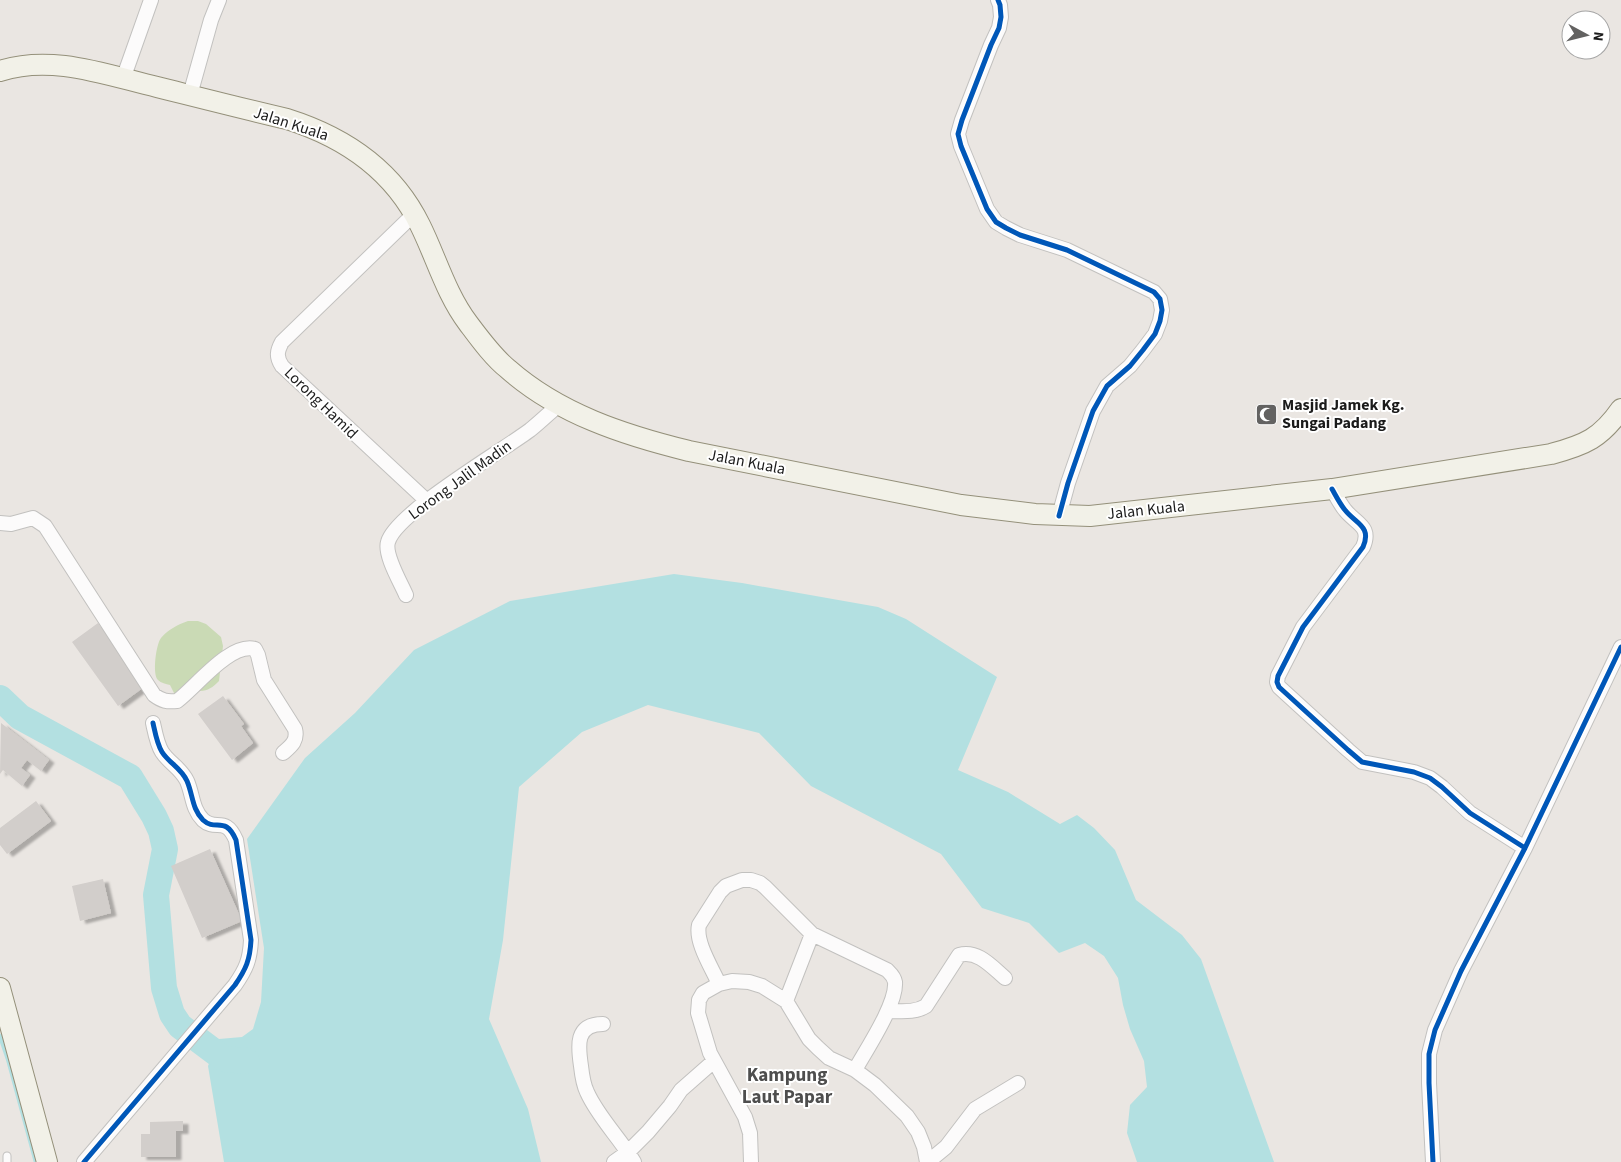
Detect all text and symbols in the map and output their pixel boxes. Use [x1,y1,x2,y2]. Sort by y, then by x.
north arrow [1561,10,1611,60]
text: N [1587,31,1608,42]
street label: Jalan Kuala [251,102,331,146]
street label: Lorong Hamid [279,362,363,444]
place label: Masjid Jamek Kg. Sungai Padang [1282,394,1405,434]
mosque icon: Masjid Jamek Kg. Sungai Padang [1254,402,1278,426]
street label: Lorong Jalil Madin [404,435,516,525]
street label: Jalan Kuala [707,444,787,480]
street label: Jalan Kuala [1106,495,1186,525]
district label: Kampung Laut Papar [742,1062,833,1111]

